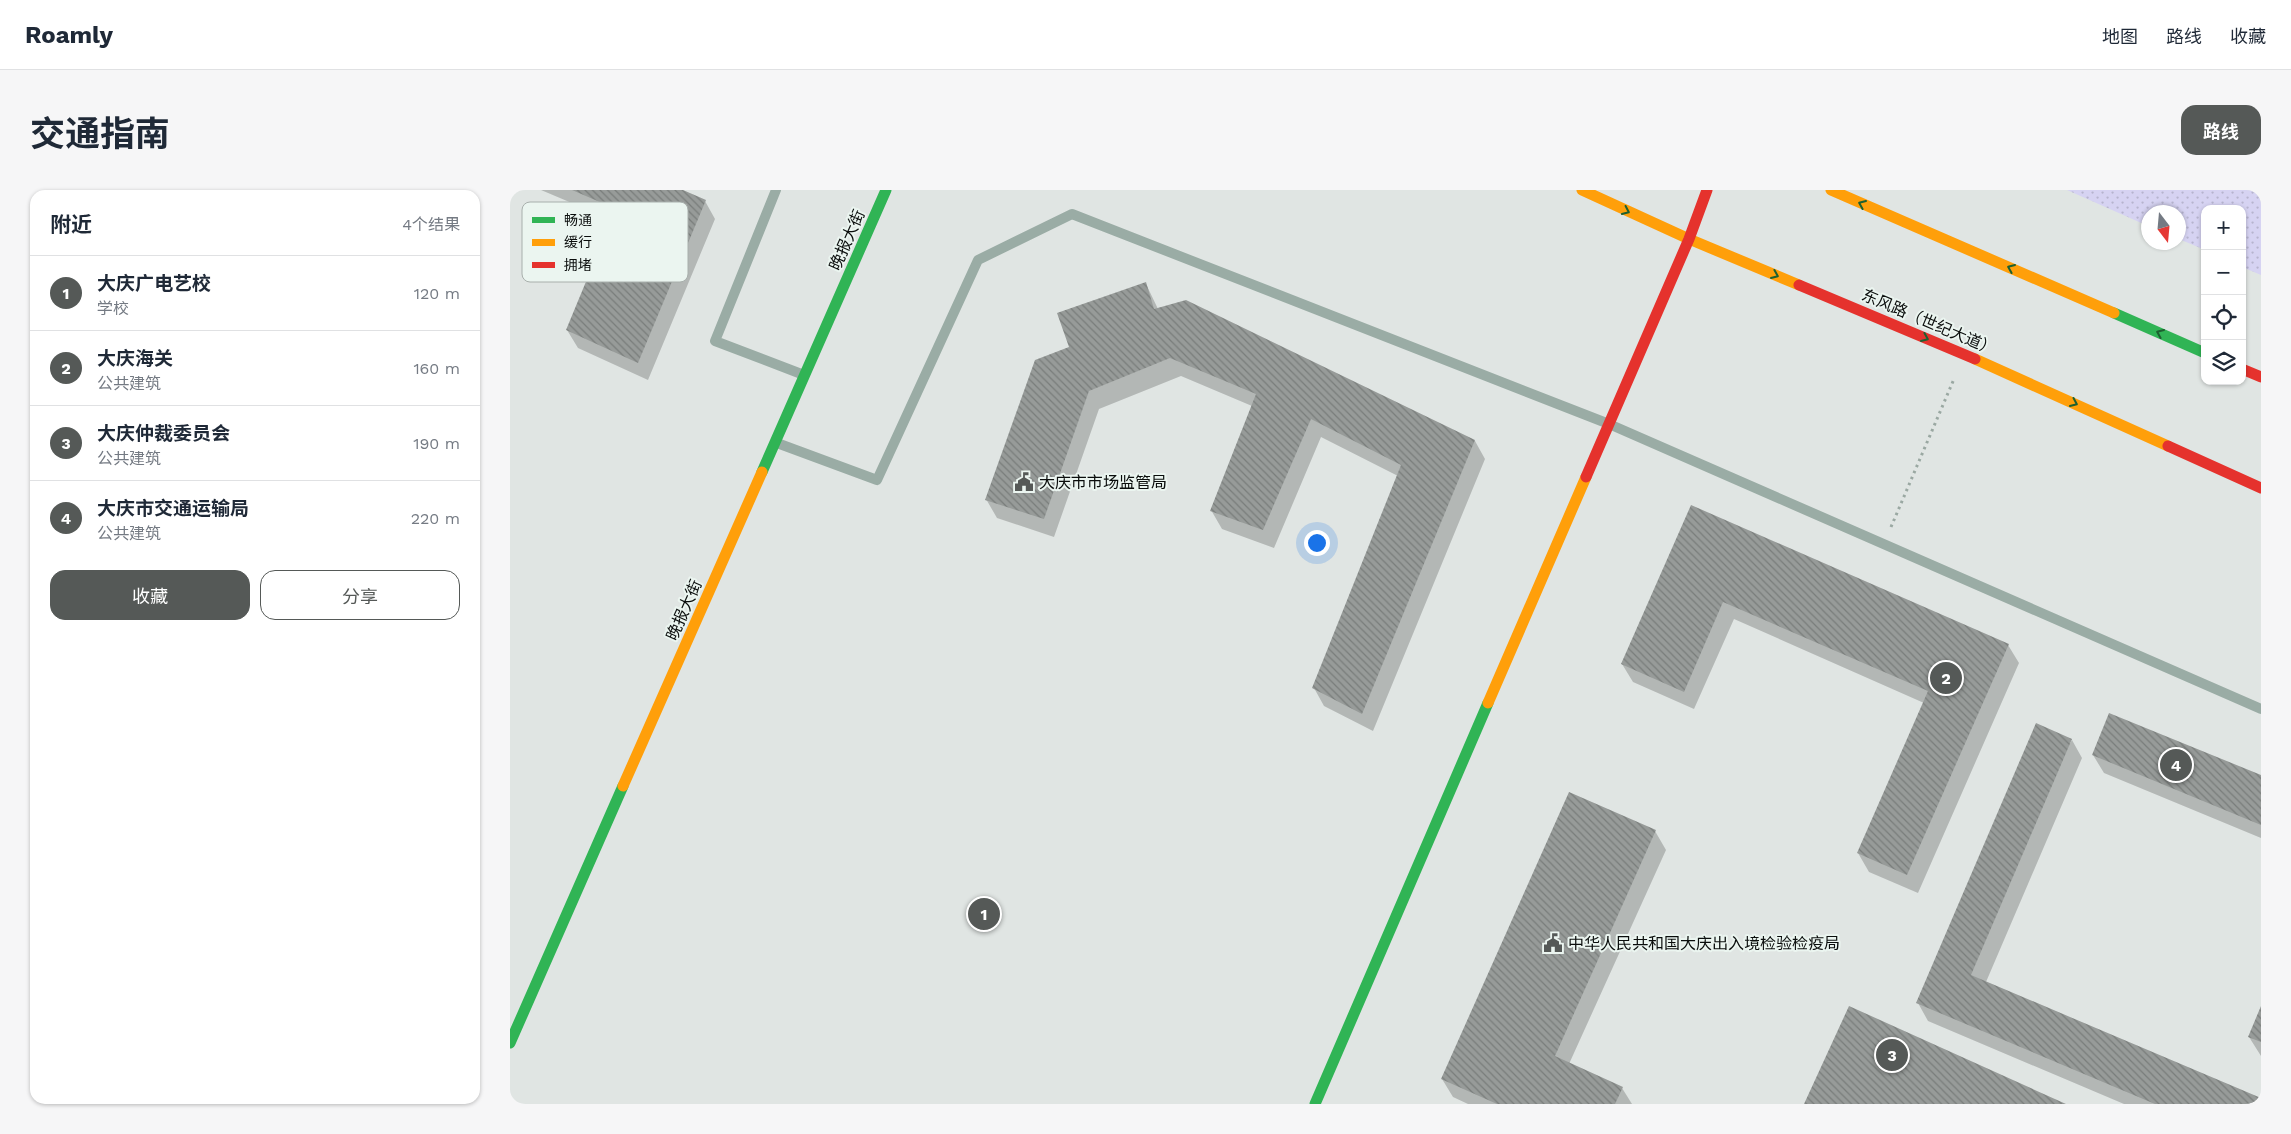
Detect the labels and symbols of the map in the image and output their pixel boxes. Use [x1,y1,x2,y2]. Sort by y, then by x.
one-way arrow [1858,199,1867,210]
legend [522,202,688,282]
one-way arrow [1621,204,1630,215]
north arrow [2141,205,2186,250]
street label: 晚报大街 [825,207,869,273]
text: 畅通 [564,212,592,228]
text: 缓行 [564,234,592,250]
text: 拥堵 [564,257,592,273]
one-way arrow [2007,264,2016,275]
one-way arrow [1770,269,1779,280]
street label: 东风路（世纪大道） [1859,285,1999,359]
one-way arrow [2156,329,2165,340]
one-way arrow [1920,331,1929,342]
one-way arrow [2069,397,2078,408]
public building icon: 大庆市市场监管局 [1013,471,1035,493]
place label: 大庆市市场监管局 [1039,473,1167,492]
your location [1304,530,1330,556]
street label: 晚报大街 [662,577,706,643]
pin: 2 [1930,659,1962,697]
pin: 4 [2160,746,2192,784]
pin: 1 [968,895,1000,933]
public building icon: 中华人民共和国大庆出入境检验检疫局 [1542,932,1564,954]
place label: 中华人民共和国大庆出入境检验检疫局 [1568,934,1840,953]
pin: 3 [1876,1036,1908,1074]

